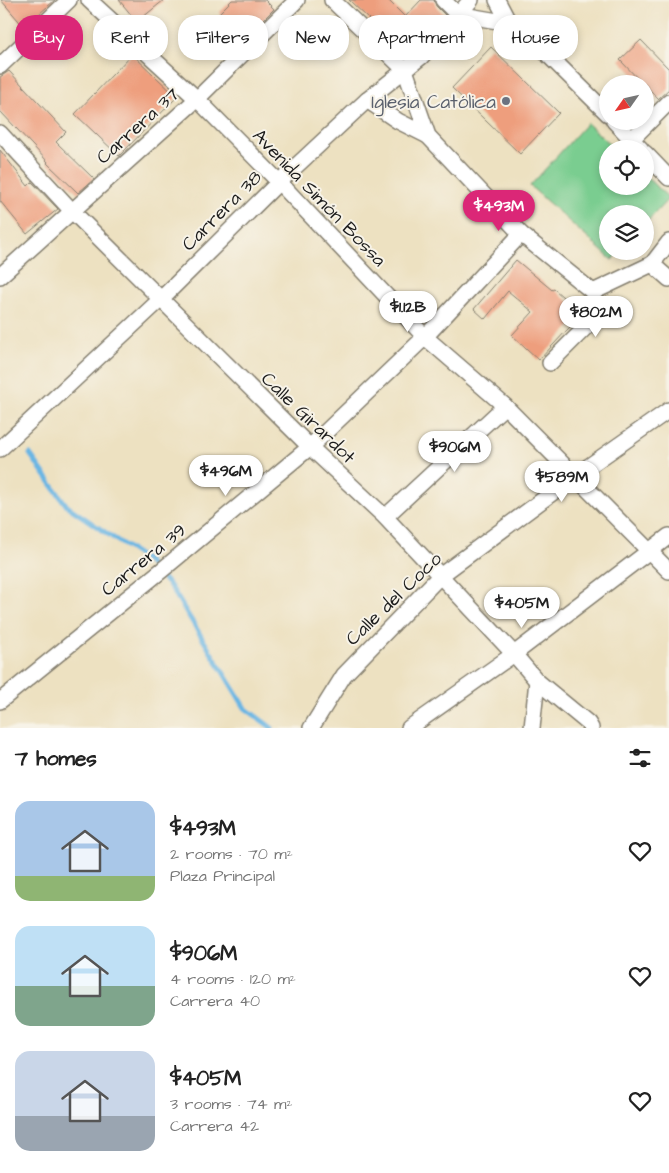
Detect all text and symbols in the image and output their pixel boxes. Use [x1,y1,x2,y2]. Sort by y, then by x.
chip: Buy [15,15,83,60]
chip: Rent [93,15,168,60]
chip: Filters [178,15,268,60]
chip: New [278,15,349,60]
chip: Apartment [359,15,483,60]
chip: House [493,15,578,60]
north arrow [599,75,654,130]
map controls [599,75,654,260]
street label: Carrera 37 [91,81,186,171]
place label: Iglesia Católica [371,89,496,117]
marker: Iglesia Católica [500,95,512,107]
street label: Avenida Simón Bossa [246,123,392,273]
button: locate [599,140,654,195]
street label: Carrera 38 [176,165,268,257]
pin: $493M [464,190,534,232]
text: $493M [474,195,524,217]
button: layers [599,205,654,260]
pin: $1.12B [367,290,449,333]
text: $1.12B [390,296,426,318]
pin: $802M [561,296,631,338]
text: $802M [570,301,622,323]
street label: Calle Girardot [255,366,361,470]
pin: $906M [420,430,490,473]
text: $906M [429,436,481,458]
pin: $496M [191,454,261,497]
text: $496M [200,460,252,482]
pin: $589M [527,460,597,503]
text: $589M [536,466,588,488]
street label: Carrera 39 [96,517,192,603]
street label: Calle del Coco [340,546,448,652]
pin: $405M [487,586,557,629]
text: $405M [495,592,549,614]
text: 7 homes [15,744,97,773]
icon: filters [626,744,654,772]
text: $493M [170,814,236,843]
icon: home [55,821,115,881]
icon: heart [626,837,654,865]
text: 2 rooms · 70 m² [170,843,293,865]
text: Plaza Principal [170,865,275,887]
text: $906M [170,939,237,968]
icon: home [55,946,115,1006]
icon: heart [626,962,654,990]
text: 4 rooms · 120 m² [170,968,296,990]
text: Carrera 40 [170,990,260,1012]
text: $405M [170,1064,241,1093]
icon: home [55,1071,115,1131]
icon: heart [626,1087,654,1115]
text: 3 rooms · 74 m² [170,1093,293,1115]
text: Carrera 42 [170,1115,259,1137]

